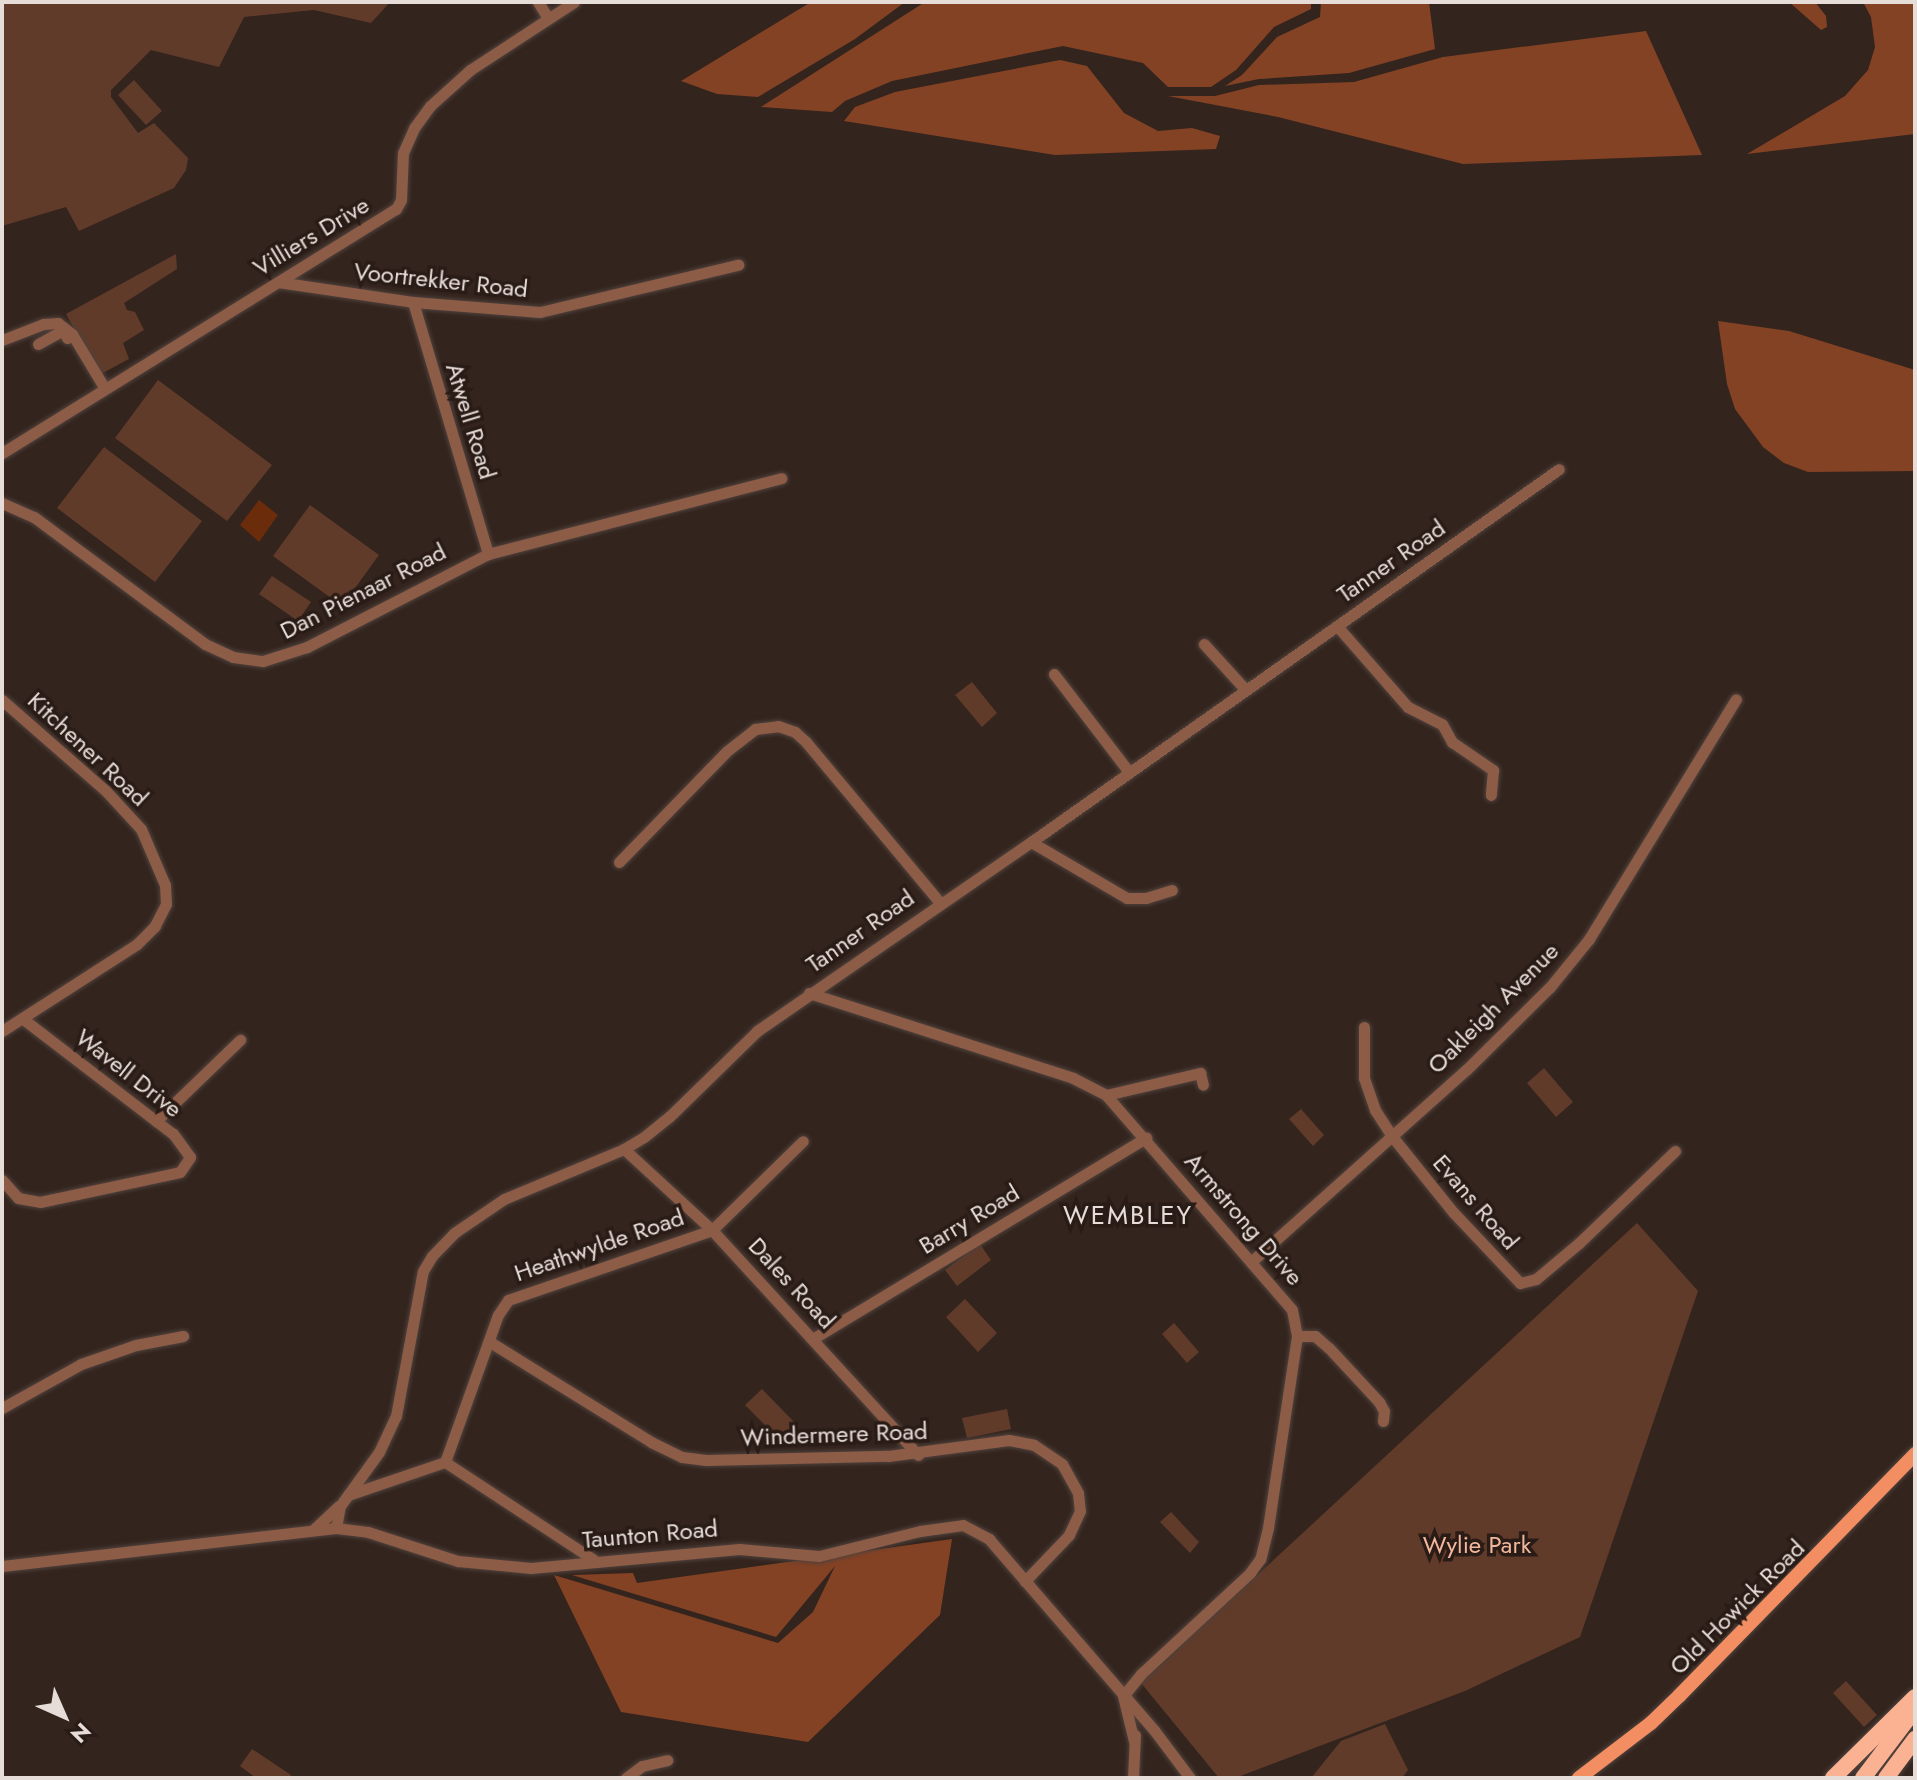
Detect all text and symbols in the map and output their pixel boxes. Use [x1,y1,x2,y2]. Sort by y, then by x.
street label: Villiers Drive [248,190,374,282]
street label: Voortrekker Road [353,257,529,303]
street label: Atwell Road [440,359,502,483]
street label: Tanner Road [1332,513,1450,609]
street label: Dan Pienaar Road [275,537,451,645]
street label: Kitchener Road [22,686,154,812]
street label: Tanner Road [801,883,919,979]
street label: Oakleigh Avenue [1422,937,1564,1079]
street label: Wavell Drive [70,1023,188,1123]
street label: Armstrong Drive [1179,1147,1309,1291]
street label: Evans Road [1427,1149,1525,1255]
street label: Barry Road [914,1178,1024,1260]
district label: WEMBLEY [1063,1200,1193,1232]
street label: Heathwylde Road [510,1203,688,1287]
street label: Dales Road [742,1231,842,1335]
street label: Windermere Road [740,1416,928,1452]
street label: Taunton Road [581,1514,719,1554]
park label: Wylie Park [1423,1531,1531,1559]
street label: Old Howick Road [1664,1534,1810,1680]
north arrow [24,1676,104,1756]
text: N [63,1715,98,1750]

